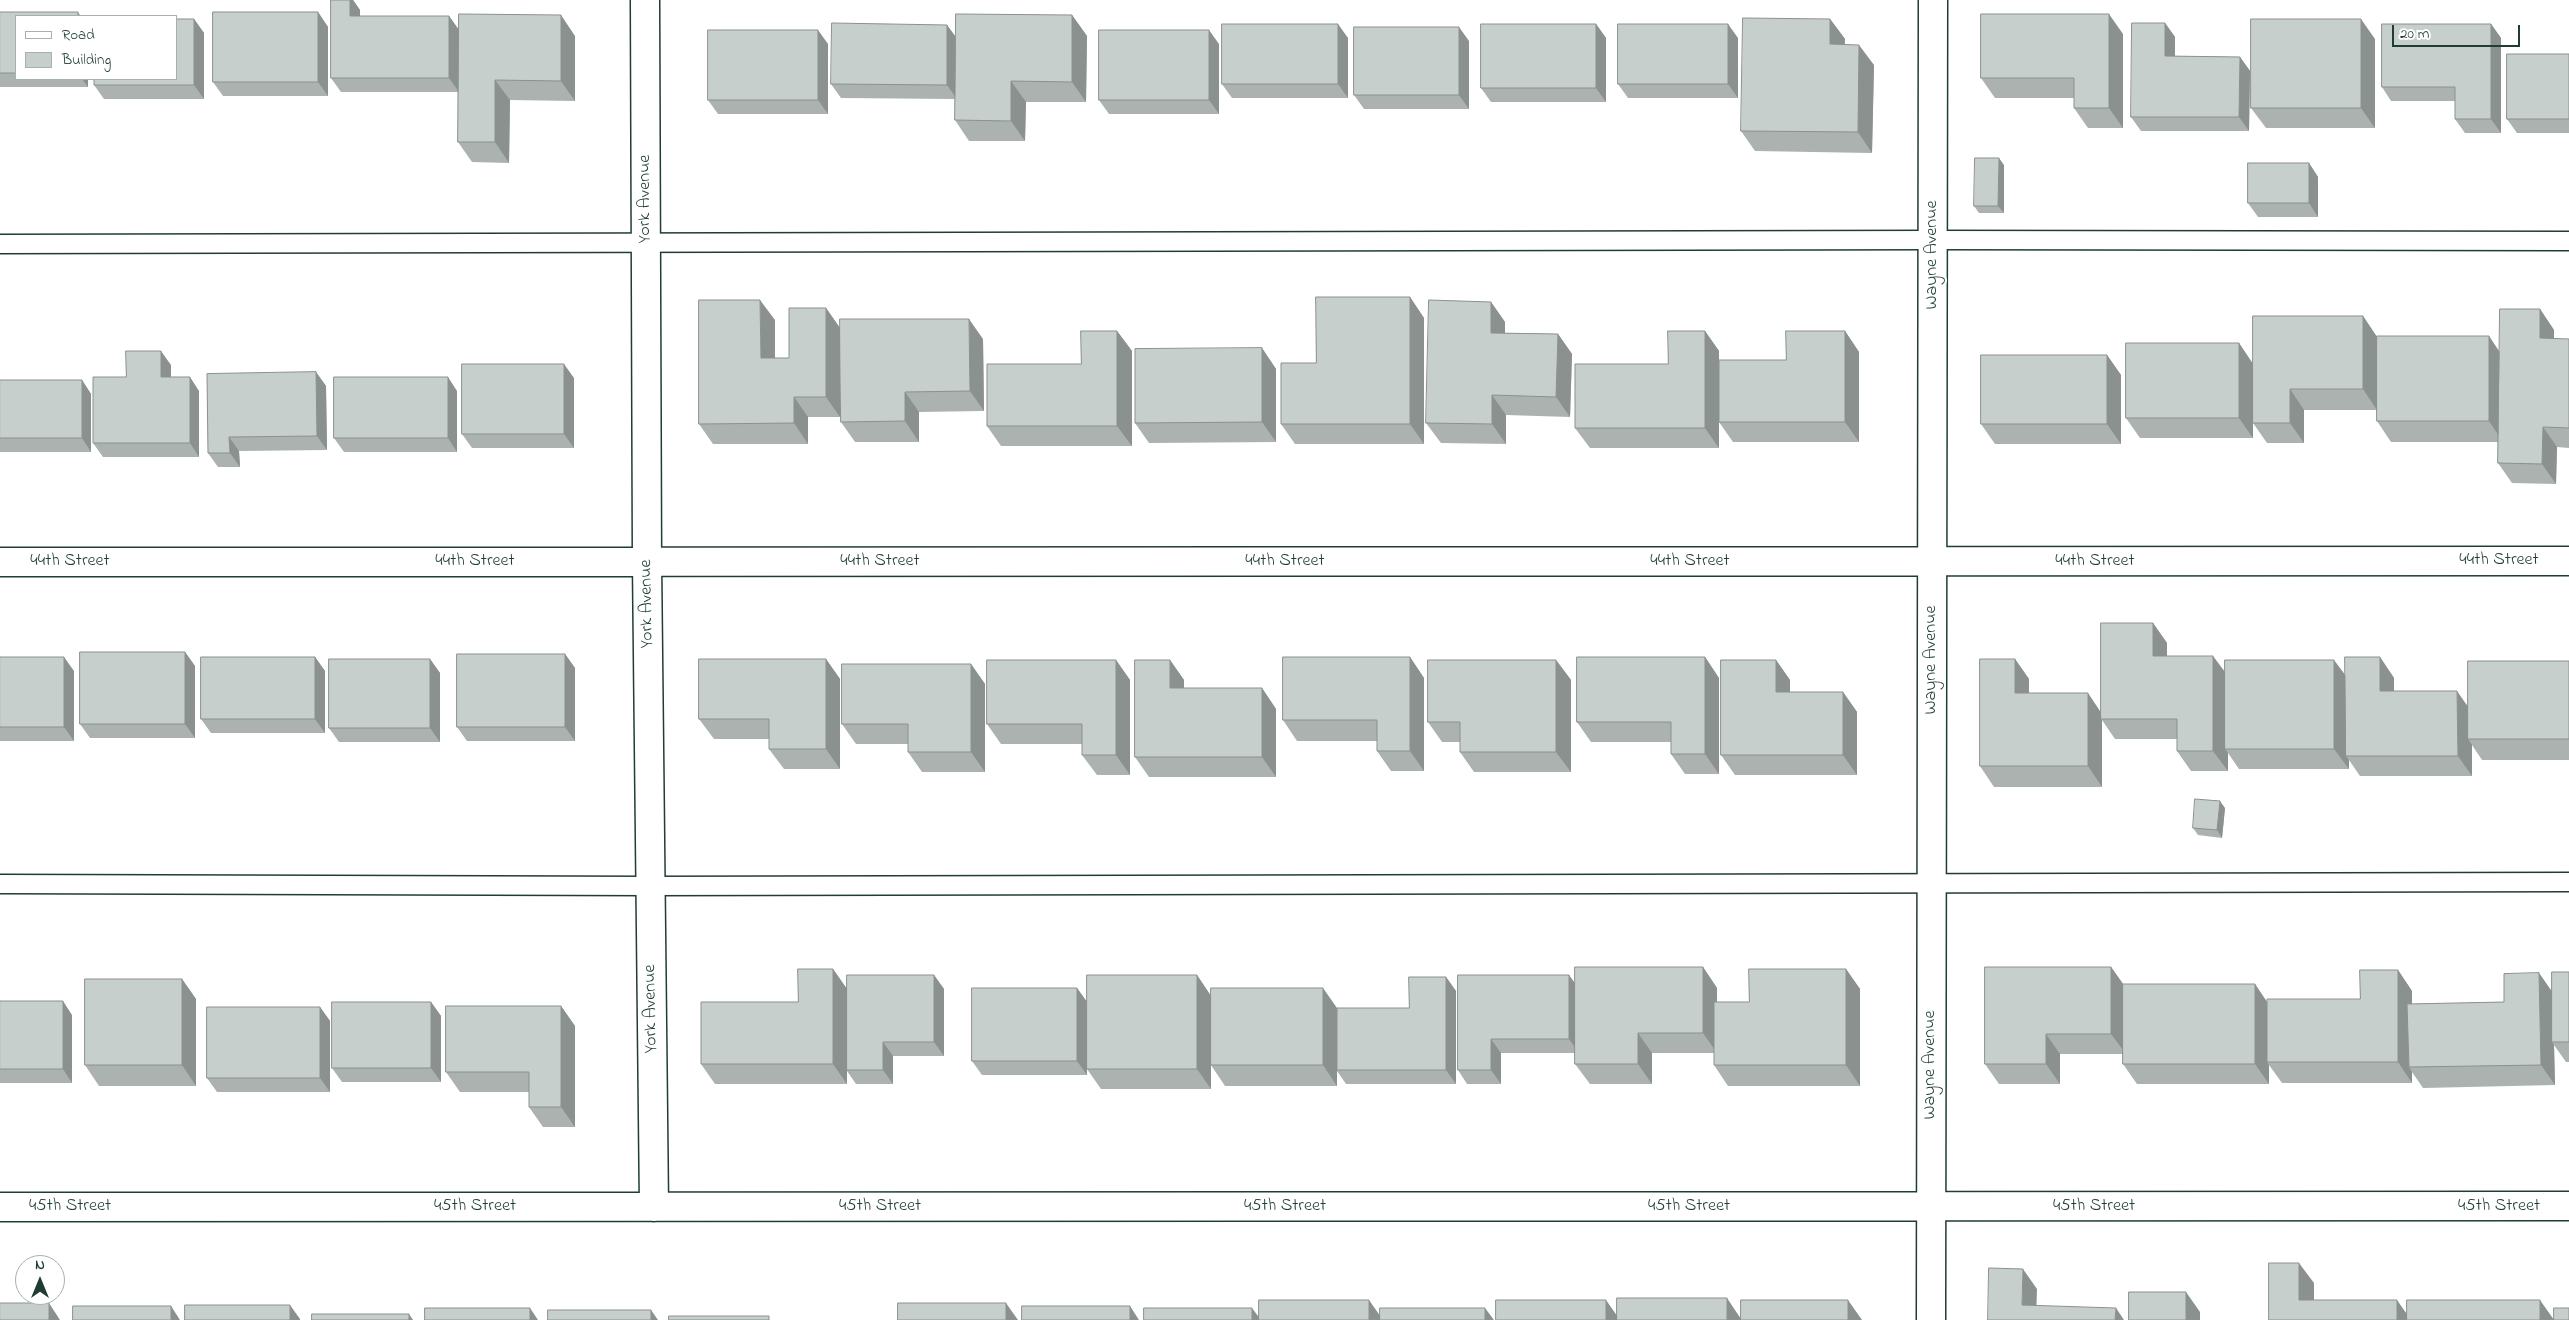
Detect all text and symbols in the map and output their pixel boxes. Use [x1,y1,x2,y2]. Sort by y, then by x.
legend [15,15,178,80]
scale bar [2394,15,2522,47]
text: 20 m [2400,23,2429,45]
text: Road [62,24,95,46]
text: Building [62,49,111,71]
street label: York Avenue [635,155,657,243]
street label: Wayne Avenue [1922,201,1944,309]
street label: 44th Street [2459,550,2539,572]
street label: 44th Street [30,551,110,573]
street label: 44th Street [435,551,515,573]
street label: 44th Street [840,551,920,573]
street label: 44th Street [1245,551,1325,573]
street label: 44th Street [1650,551,1730,573]
street label: 44th Street [2055,551,2135,573]
street label: York Avenue [636,559,660,649]
street label: Wayne Avenue [1921,606,1943,714]
street label: York Avenue [640,964,664,1054]
street label: Wayne Avenue [1920,1011,1942,1119]
street label: 45th Street [29,1196,111,1218]
street label: 45th Street [434,1196,516,1218]
street label: 45th Street [839,1196,921,1218]
street label: 45th Street [1244,1196,1326,1218]
street label: 45th Street [1648,1196,1730,1218]
street label: 45th Street [2053,1196,2135,1218]
street label: 45th Street [2458,1196,2540,1218]
north arrow [15,1255,65,1305]
text: N [35,1255,45,1276]

